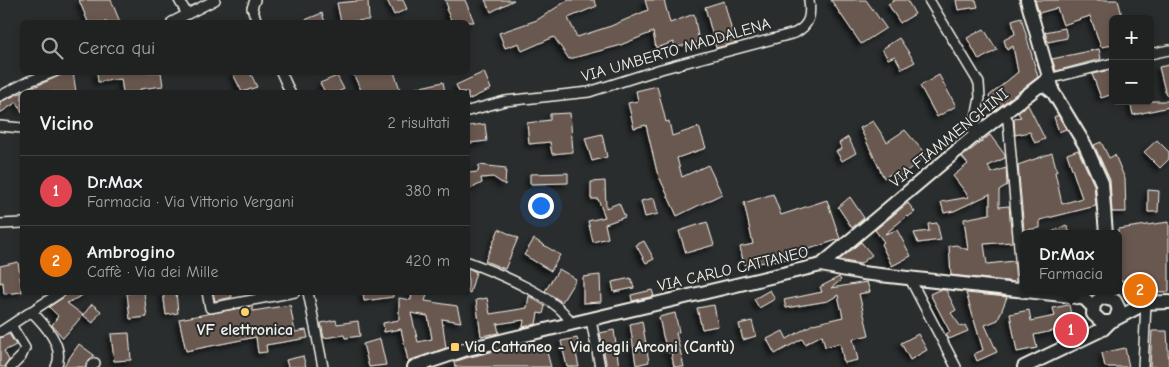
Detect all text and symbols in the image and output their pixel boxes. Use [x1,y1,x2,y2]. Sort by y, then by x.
street label: VIA UMBERTO MADDALENA [579,14,773,86]
map controls [1109,15,1154,105]
button: + [1109,15,1154,60]
search box [20,20,470,75]
icon: search [38,34,66,62]
text: Cerca qui [78,37,155,59]
button: − [1109,60,1154,105]
street label: VIA FIAMMENGHINI [886,85,1012,191]
text: Vicino [40,111,94,135]
text: 2 risultati [387,114,450,132]
text: Dr.Max [87,171,142,193]
text: 1 [53,182,59,200]
text: 380 m [405,182,450,200]
text: Farmacia · Via Vittorio Vergani [87,193,294,211]
your location [528,193,554,219]
popup [1020,230,1122,295]
text: Ambrogino [87,241,175,263]
street label: VIA CARLO CATTANEO [656,243,810,295]
text: Dr.Max [1039,243,1094,265]
text: 2 [52,252,60,270]
text: 420 m [406,252,450,270]
text: Caffè · Via dei Mille [87,263,218,281]
text: Farmacia [1039,265,1103,283]
pin: 2 [1124,271,1156,309]
marker: VF elettronica [239,306,251,318]
pin: 1 [1055,311,1087,349]
place label: VF elettronica [197,321,293,339]
place label: Via Cattaneo - Via degli Arconi (Cantù) [465,338,735,356]
marker: Via Cattaneo - Via degli Arconi (Cantù) [449,341,461,353]

